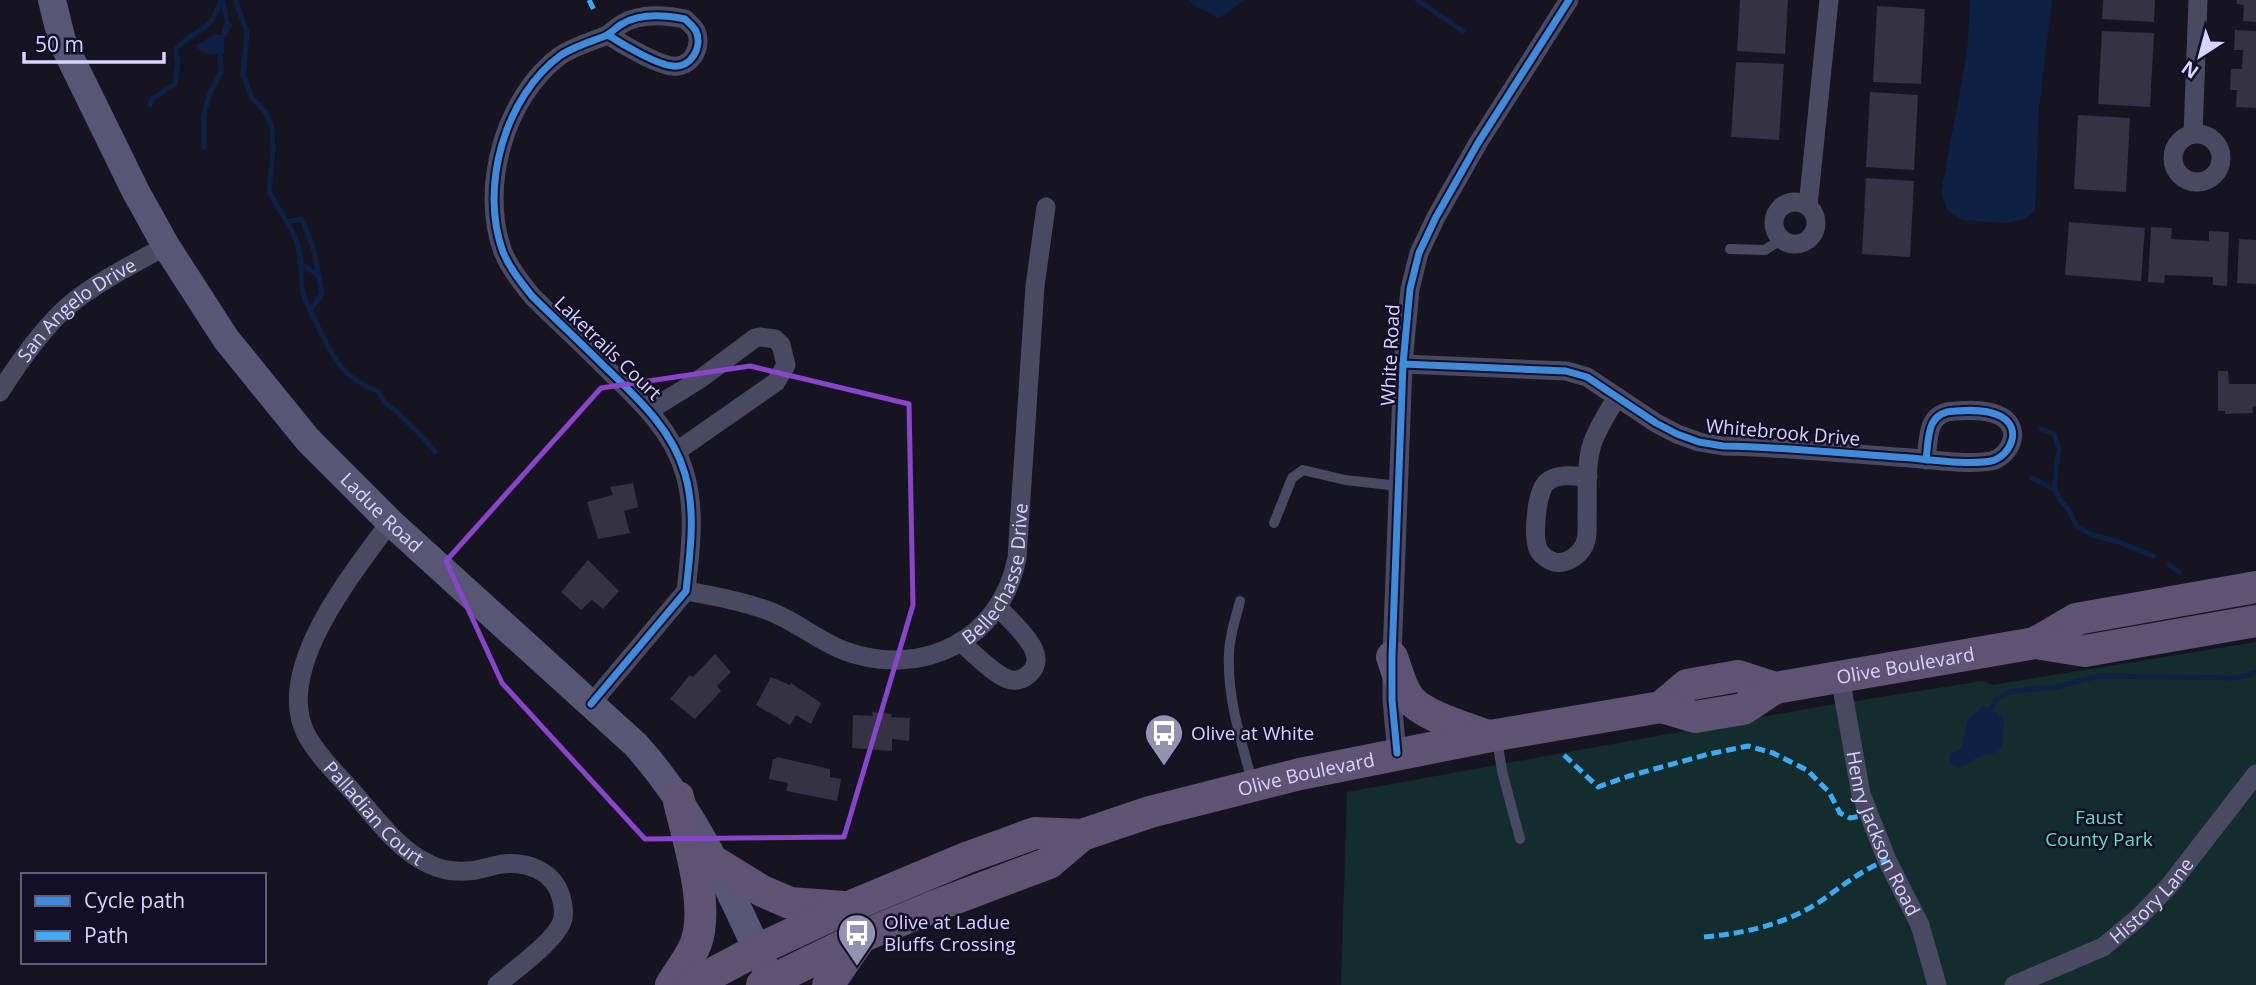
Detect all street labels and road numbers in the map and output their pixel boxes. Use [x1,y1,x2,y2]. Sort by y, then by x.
street label: San Angelo Drive [11,252,141,367]
street label: Laketrails Court [549,290,667,406]
street label: White Road [1374,304,1406,406]
street label: Whitebrook Drive [1705,412,1861,452]
street label: Ladue Road [335,467,428,558]
street label: Bellechasse Drive [956,502,1034,650]
street label: Olive Boulevard [1834,641,1977,690]
street label: Olive Boulevard [1235,746,1377,802]
street label: Henry Jackson Road [1840,749,1926,920]
street label: Palladian Court [318,755,429,872]
street label: History Lane [2104,852,2199,950]

